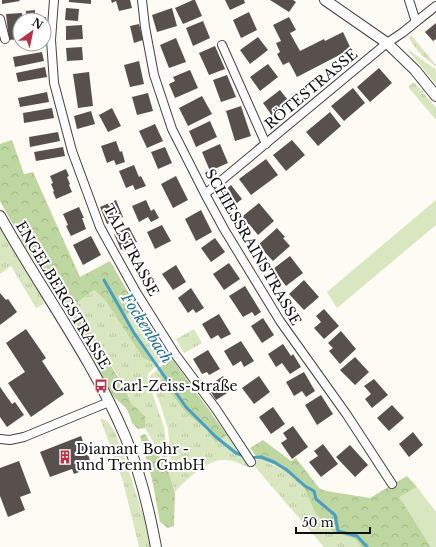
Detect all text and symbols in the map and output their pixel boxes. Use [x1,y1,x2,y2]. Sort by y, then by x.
north arrow [12,12,52,52]
text: N [29,15,46,33]
street label: RÖTESTRASSE [260,44,361,133]
street label: SCHIESSRAINSTRASSE [201,166,305,328]
street label: TALSTRASSE [99,201,163,299]
street label: ENGELBERGSTRASSE [12,218,114,372]
water label: Fockenbach [117,289,177,367]
place label: Carl-Zeiss-Straße [112,377,238,395]
bus stop icon: Carl-Zeiss-Straße [93,378,109,394]
place label: Diamant Bohr - und Trenn GmbH [76,440,205,474]
building icon: Diamant Bohr - und Trenn GmbH [57,449,73,465]
scale bar [296,509,370,535]
text: 50 m [302,515,334,530]

